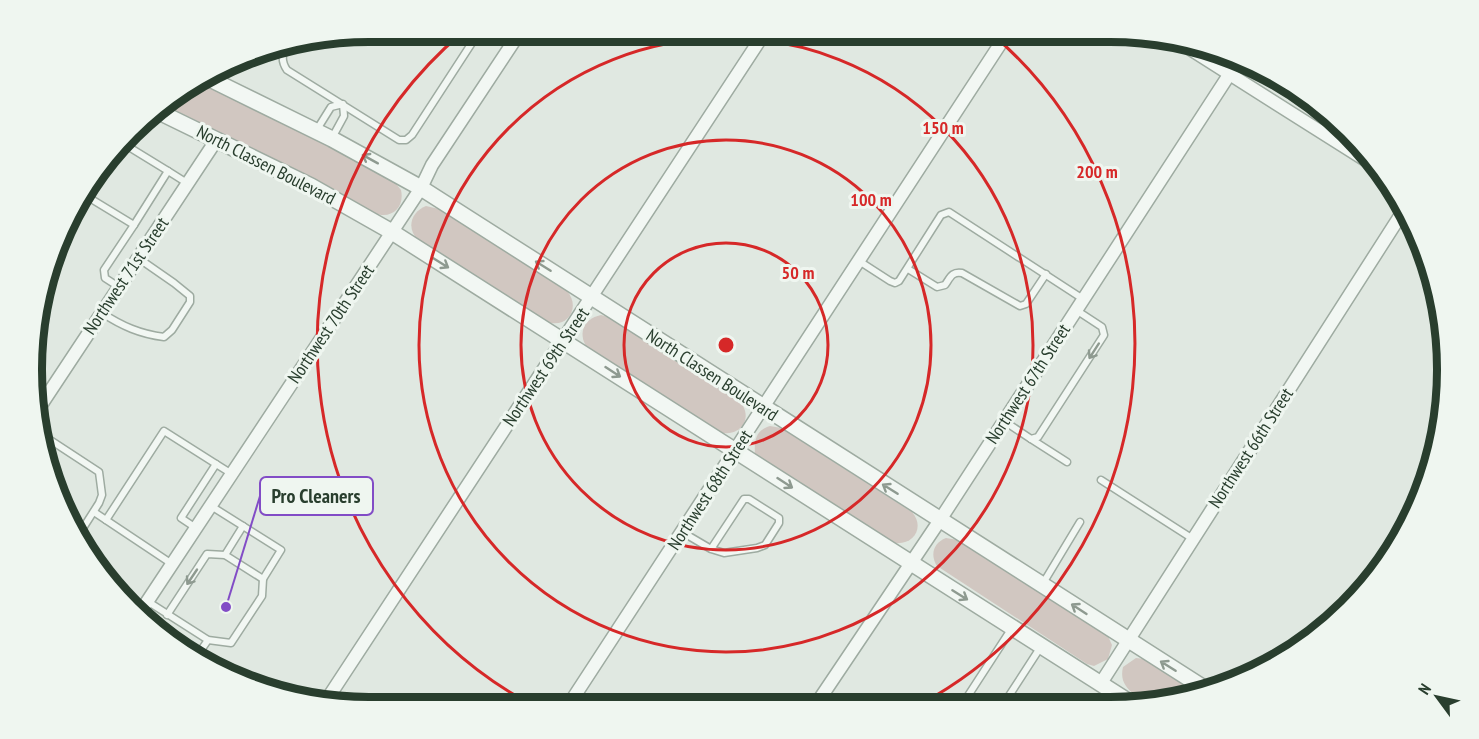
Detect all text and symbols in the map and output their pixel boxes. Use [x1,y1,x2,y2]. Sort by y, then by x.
text: 150 m [922,116,964,139]
street label: North Classen Boulevard [193,120,340,209]
one-way arrow [362,153,379,165]
text: 200 m [1076,160,1118,183]
text: 100 m [850,188,892,211]
street label: Northwest 71st Street [78,213,173,339]
one-way arrow [432,258,449,270]
street label: Northwest 70th Street [282,260,379,388]
one-way arrow [535,260,552,272]
text: 50 m [782,261,814,284]
street label: Northwest 69th Street [497,303,594,431]
street label: Northwest 67th Street [980,319,1075,448]
street label: North Classen Boulevard [642,323,783,426]
centre of rings [716,335,736,355]
one-way arrow [1087,343,1100,360]
one-way arrow [604,367,621,379]
street label: Northwest 66th Street [1203,383,1298,512]
street label: Northwest 68th Street [662,425,757,554]
callout: Pro Cleaners [260,477,373,515]
one-way arrow [776,477,793,489]
text: Pro Cleaners [272,483,360,509]
one-way arrow [882,483,899,496]
one-way arrow [186,569,198,585]
one-way arrow [951,589,968,601]
one-way arrow [1071,603,1088,616]
one-way arrow [1160,659,1177,671]
north arrow [1407,667,1467,727]
text: N [1414,680,1435,698]

